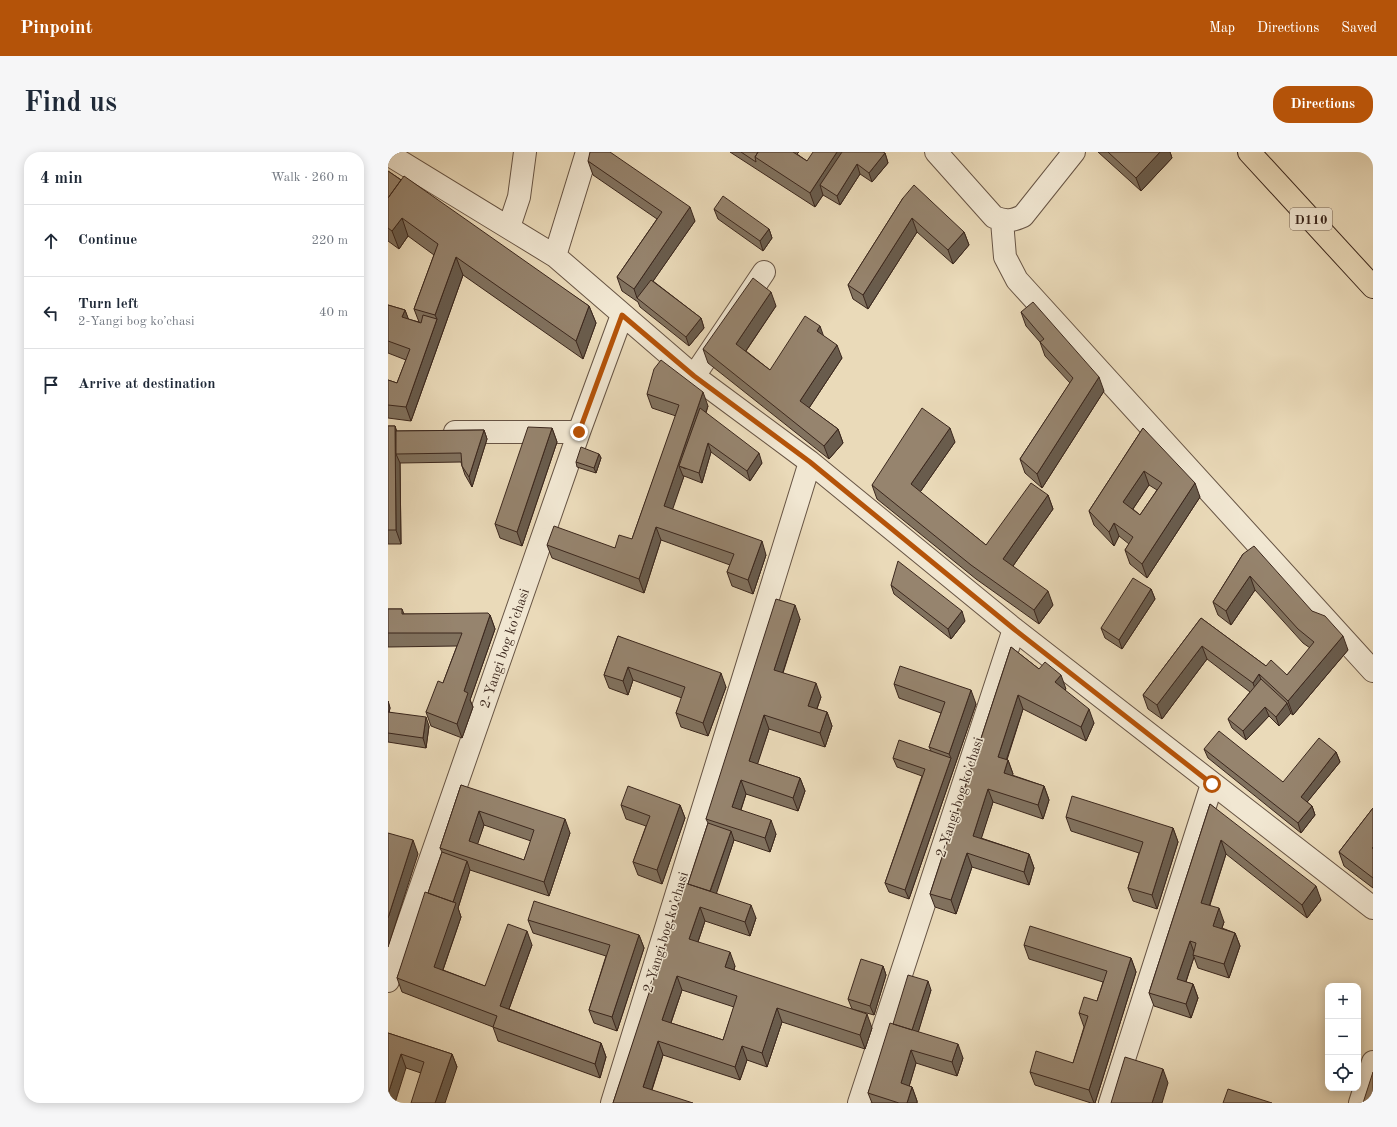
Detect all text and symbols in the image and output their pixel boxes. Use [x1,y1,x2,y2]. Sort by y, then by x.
text: Pinpoint [20,19,93,38]
text: Map [1209,21,1235,35]
text: Directions [1257,21,1319,35]
text: Saved [1341,21,1377,35]
button: Directions [1273,86,1373,123]
text: Find us [24,90,117,118]
text: 4 min [40,170,83,187]
text: Walk · 260 m [271,171,348,184]
road number: D110 [1290,208,1332,230]
icon: ahead [40,230,62,252]
text: Continue [78,233,137,248]
text: 220 m [311,234,348,247]
text: Turn left [78,297,138,312]
icon: left [40,302,62,324]
text: 40 m [319,306,348,319]
text: 2-Yangi bog koʼchasi [78,315,194,328]
icon: arrive [40,374,62,396]
text: Arrive at destination [78,377,216,392]
route end [570,423,588,441]
street label: 2-Yangi bog koʼchasi [478,587,532,710]
street label: 2-Yangi bog koʼchasi [934,735,986,859]
route start [1203,775,1221,793]
street label: 2-Yangi bog koʼchasi [641,870,691,994]
map controls [1325,983,1361,1091]
button: + [1325,983,1361,1019]
button: − [1325,1019,1361,1055]
button: locate [1325,1055,1361,1091]

